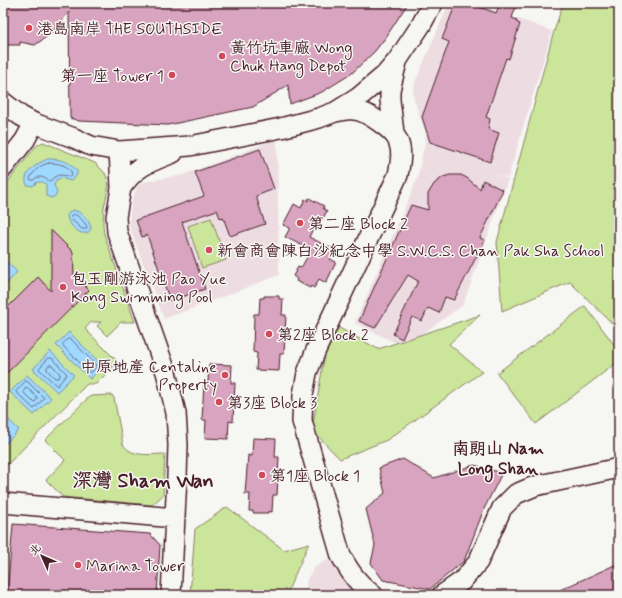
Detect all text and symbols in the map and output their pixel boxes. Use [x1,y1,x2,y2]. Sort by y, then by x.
place label: 港島南岸 THE SOUTHSIDE [37,19,222,40]
marker: 港島南岸 THE SOUTHSIDE [24,23,34,33]
place label: 黃竹坑車廠 Wong Chuk Hang Depot [230,38,352,78]
marker: 黃竹坑車廠 Wong Chuk Hang Depot [217,51,227,61]
place label: 第一座 Tower 1 [61,66,164,87]
marker: 第一座 Tower 1 [167,70,177,80]
place label: 第二座 Block 2 [308,214,408,235]
marker: 第二座 Block 2 [295,218,305,228]
place label: 新會商會陳白沙紀念中學 S.W.C.S. Chan Pak Sha School [217,241,604,262]
marker: 新會商會陳白沙紀念中學 S.W.C.S. Chan Pak Sha School [204,245,214,255]
place label: 包玉剛游泳池 Pao Yue Kong Swimming Pool [71,269,227,309]
marker: 包玉剛游泳池 Pao Yue Kong Swimming Pool [58,282,68,292]
place label: 第2座 Block 2 [277,325,369,346]
marker: 第2座 Block 2 [264,329,274,339]
place label: 中原地產 Centaline Property [80,357,217,396]
marker: 中原地產 Centaline Property [220,370,230,380]
place label: 第3座 Block 3 [227,393,317,414]
marker: 第3座 Block 3 [214,397,224,407]
district label: 南朗山 Nam Long Shan [452,438,544,483]
place label: 第1座 Block 1 [270,466,360,487]
district label: 深灣 Sham Wan [72,468,214,495]
marker: 第1座 Block 1 [257,470,267,480]
north arrow [22,536,62,576]
text: 北 [27,541,44,558]
place label: Marina Tower [86,556,185,577]
marker: Marina Tower [73,560,83,570]

